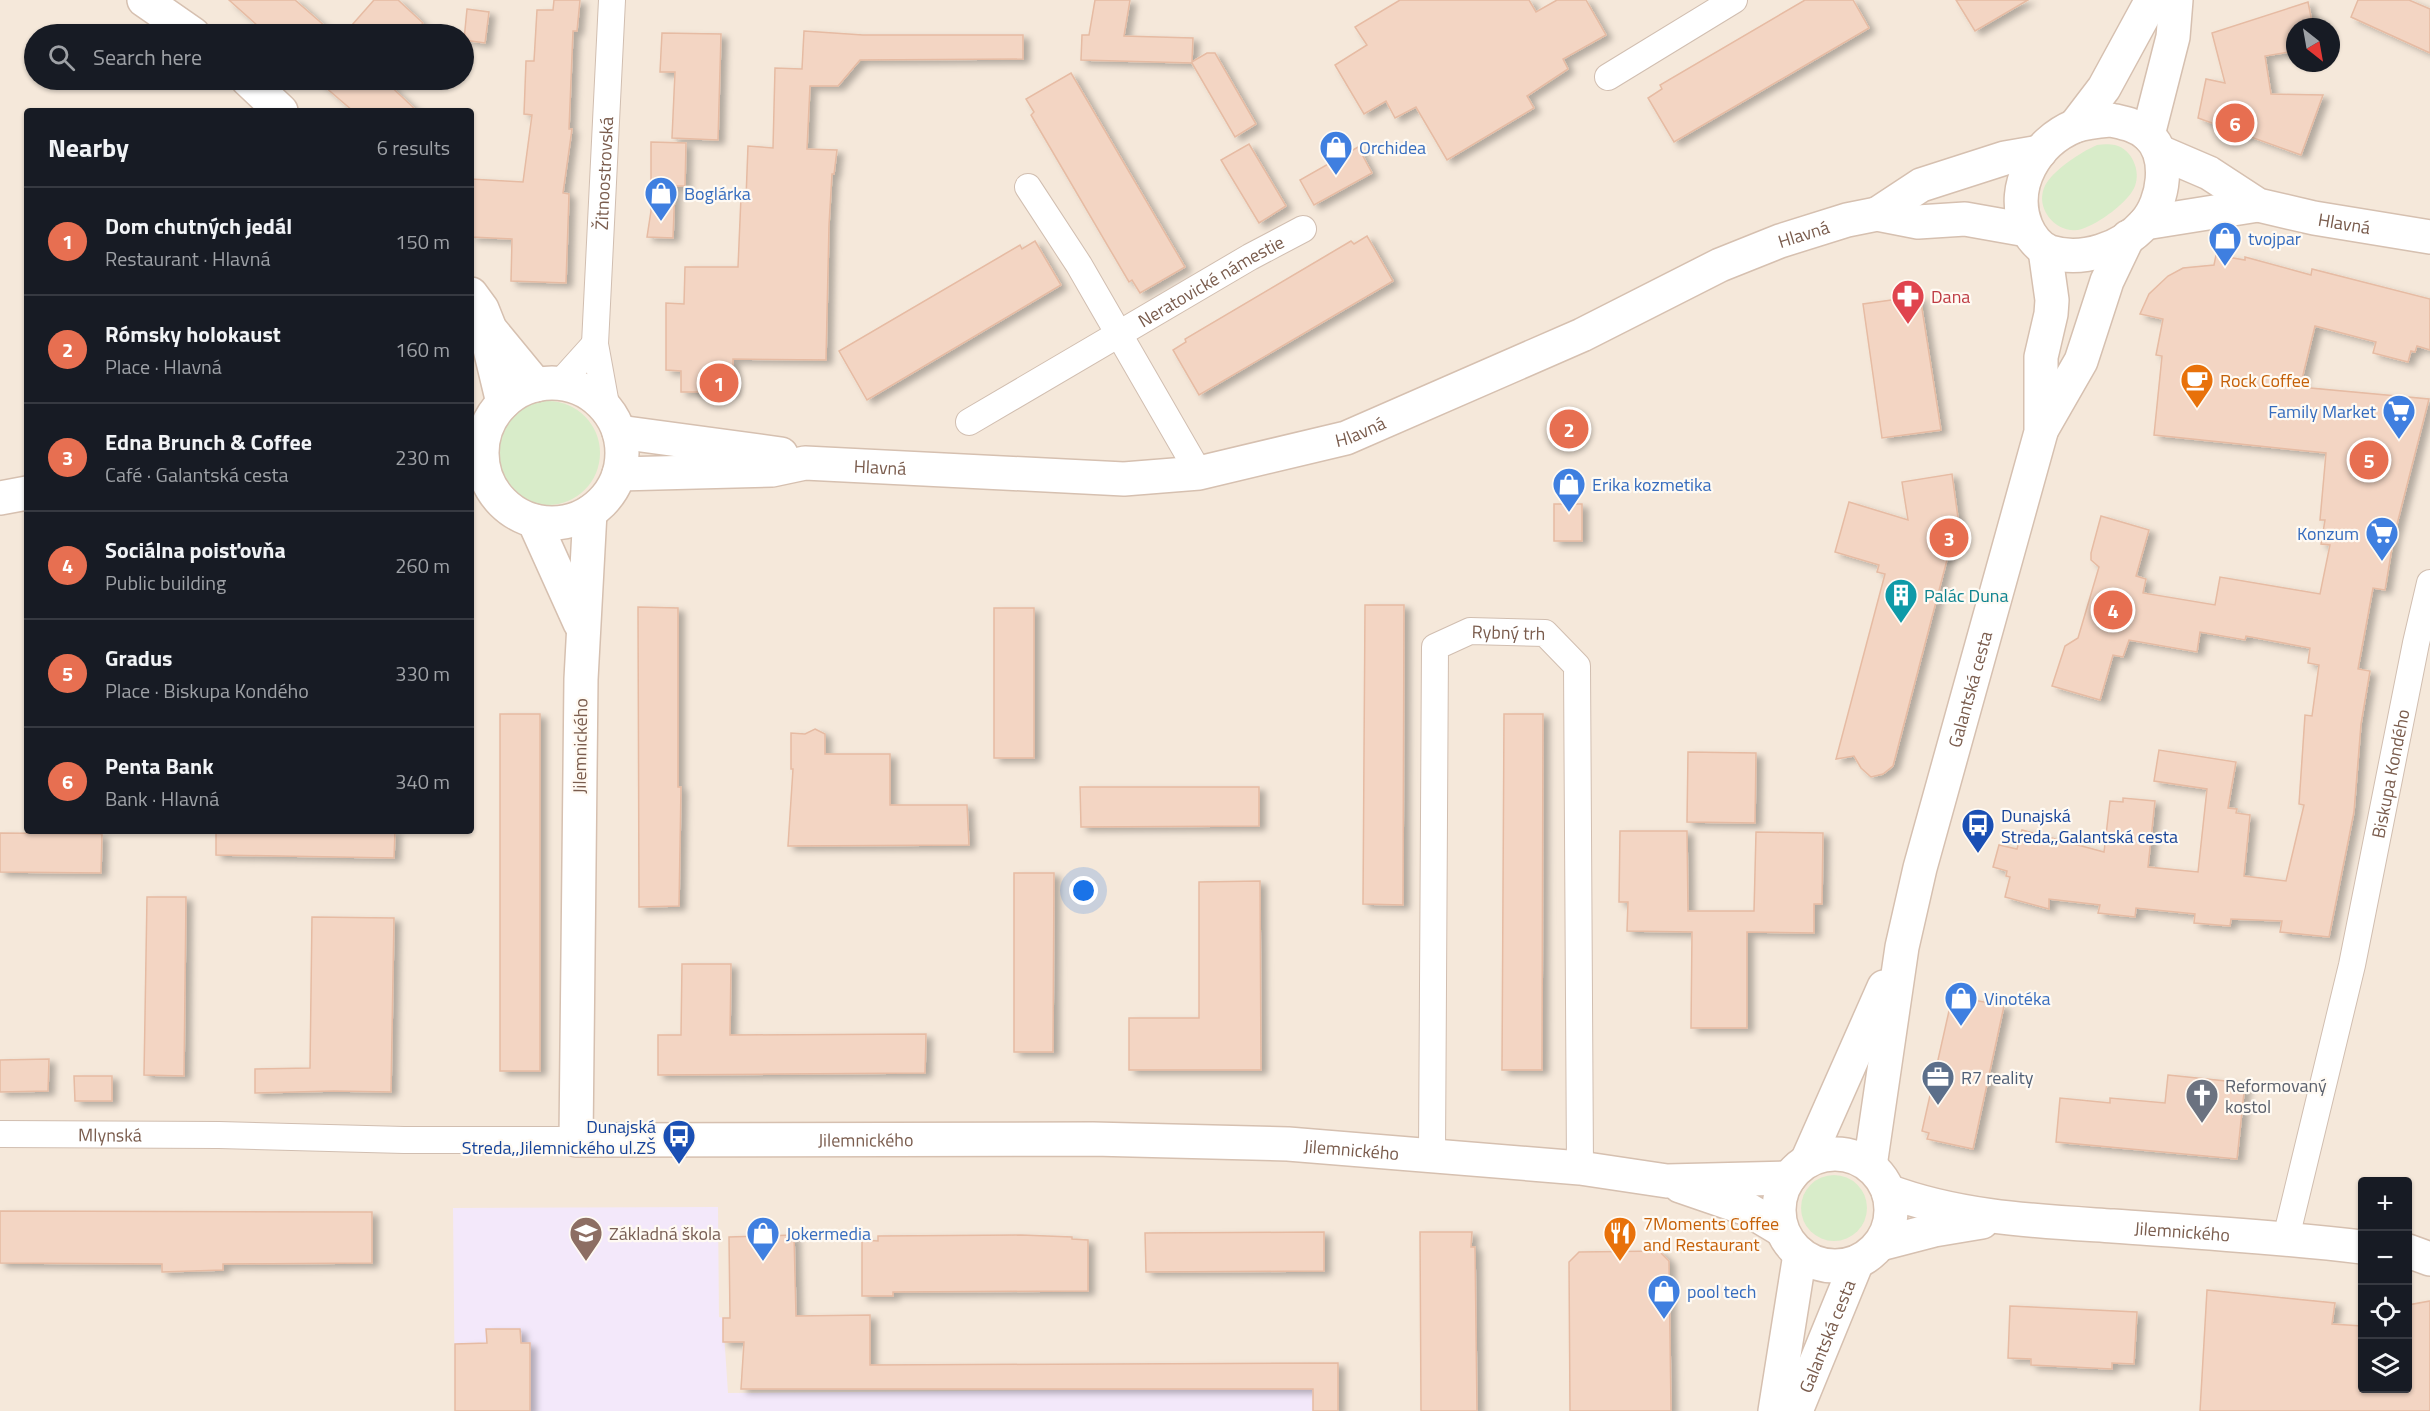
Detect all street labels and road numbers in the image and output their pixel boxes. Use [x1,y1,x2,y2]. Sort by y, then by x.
street label: Žitnoostrovská [587,116,620,231]
street label: Hlavná [2316,205,2372,241]
street label: Hlavná [1774,213,1833,254]
street label: Neratovické námestie [1133,228,1289,334]
street label: Hlavná [1332,409,1390,454]
street label: Hlavná [853,452,907,482]
street label: Rybný trh [1471,618,1546,647]
street label: Galantská cesta [1941,628,1999,750]
street label: Jilemnického [566,698,594,794]
street label: Biskupa Kondého [2364,707,2416,841]
street label: Mlynská [78,1121,142,1148]
street label: Jilemnického [818,1126,914,1153]
street label: Jilemnického [1303,1132,1400,1167]
street label: Jilemnického [2134,1214,2231,1248]
street label: Galantská cesta [1791,1275,1862,1397]

